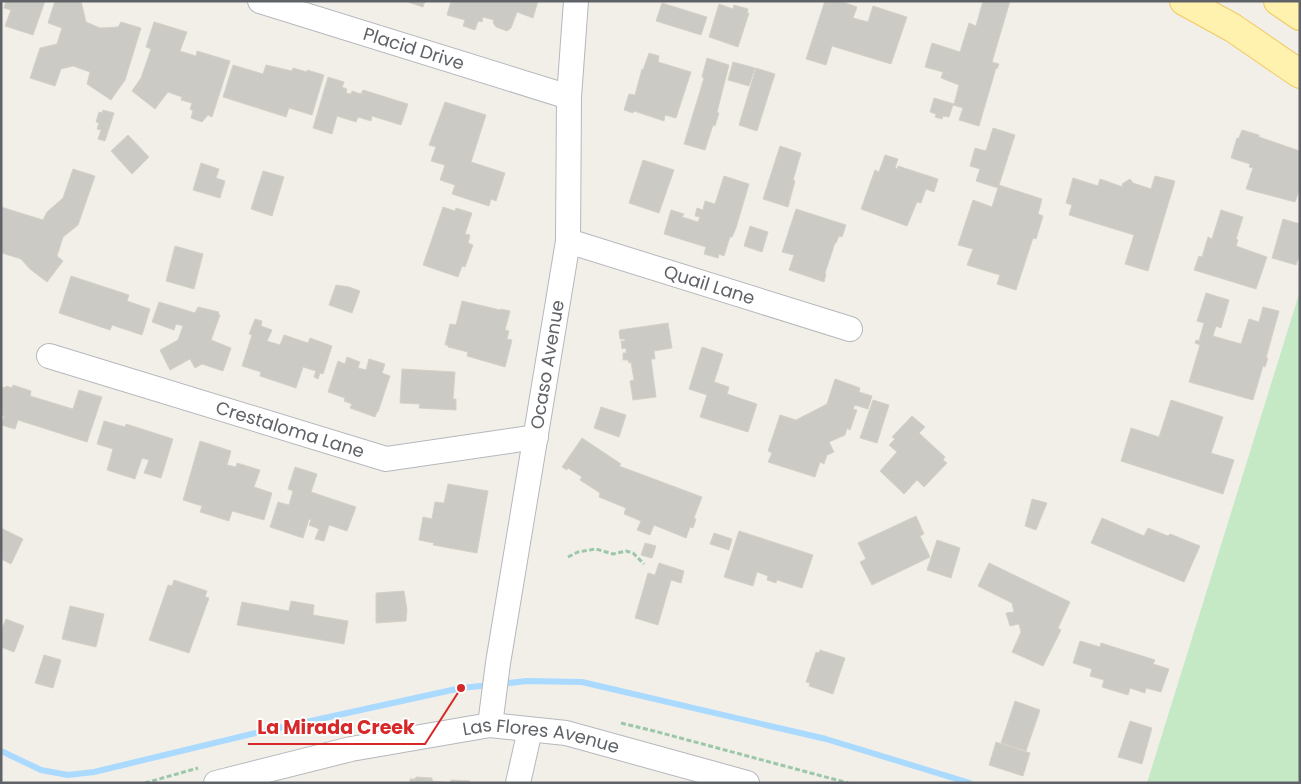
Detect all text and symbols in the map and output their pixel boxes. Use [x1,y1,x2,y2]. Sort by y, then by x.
street label: Placid Drive [360,21,468,76]
street label: Quail Lane [661,259,758,311]
street label: Ocaso Avenue [524,298,570,431]
street label: Crestaloma Lane [213,395,367,464]
callout: La Mirada Creek [248,710,425,744]
street label: Las Flores Avenue [460,712,622,759]
text: La Mirada Creek [257,714,415,741]

